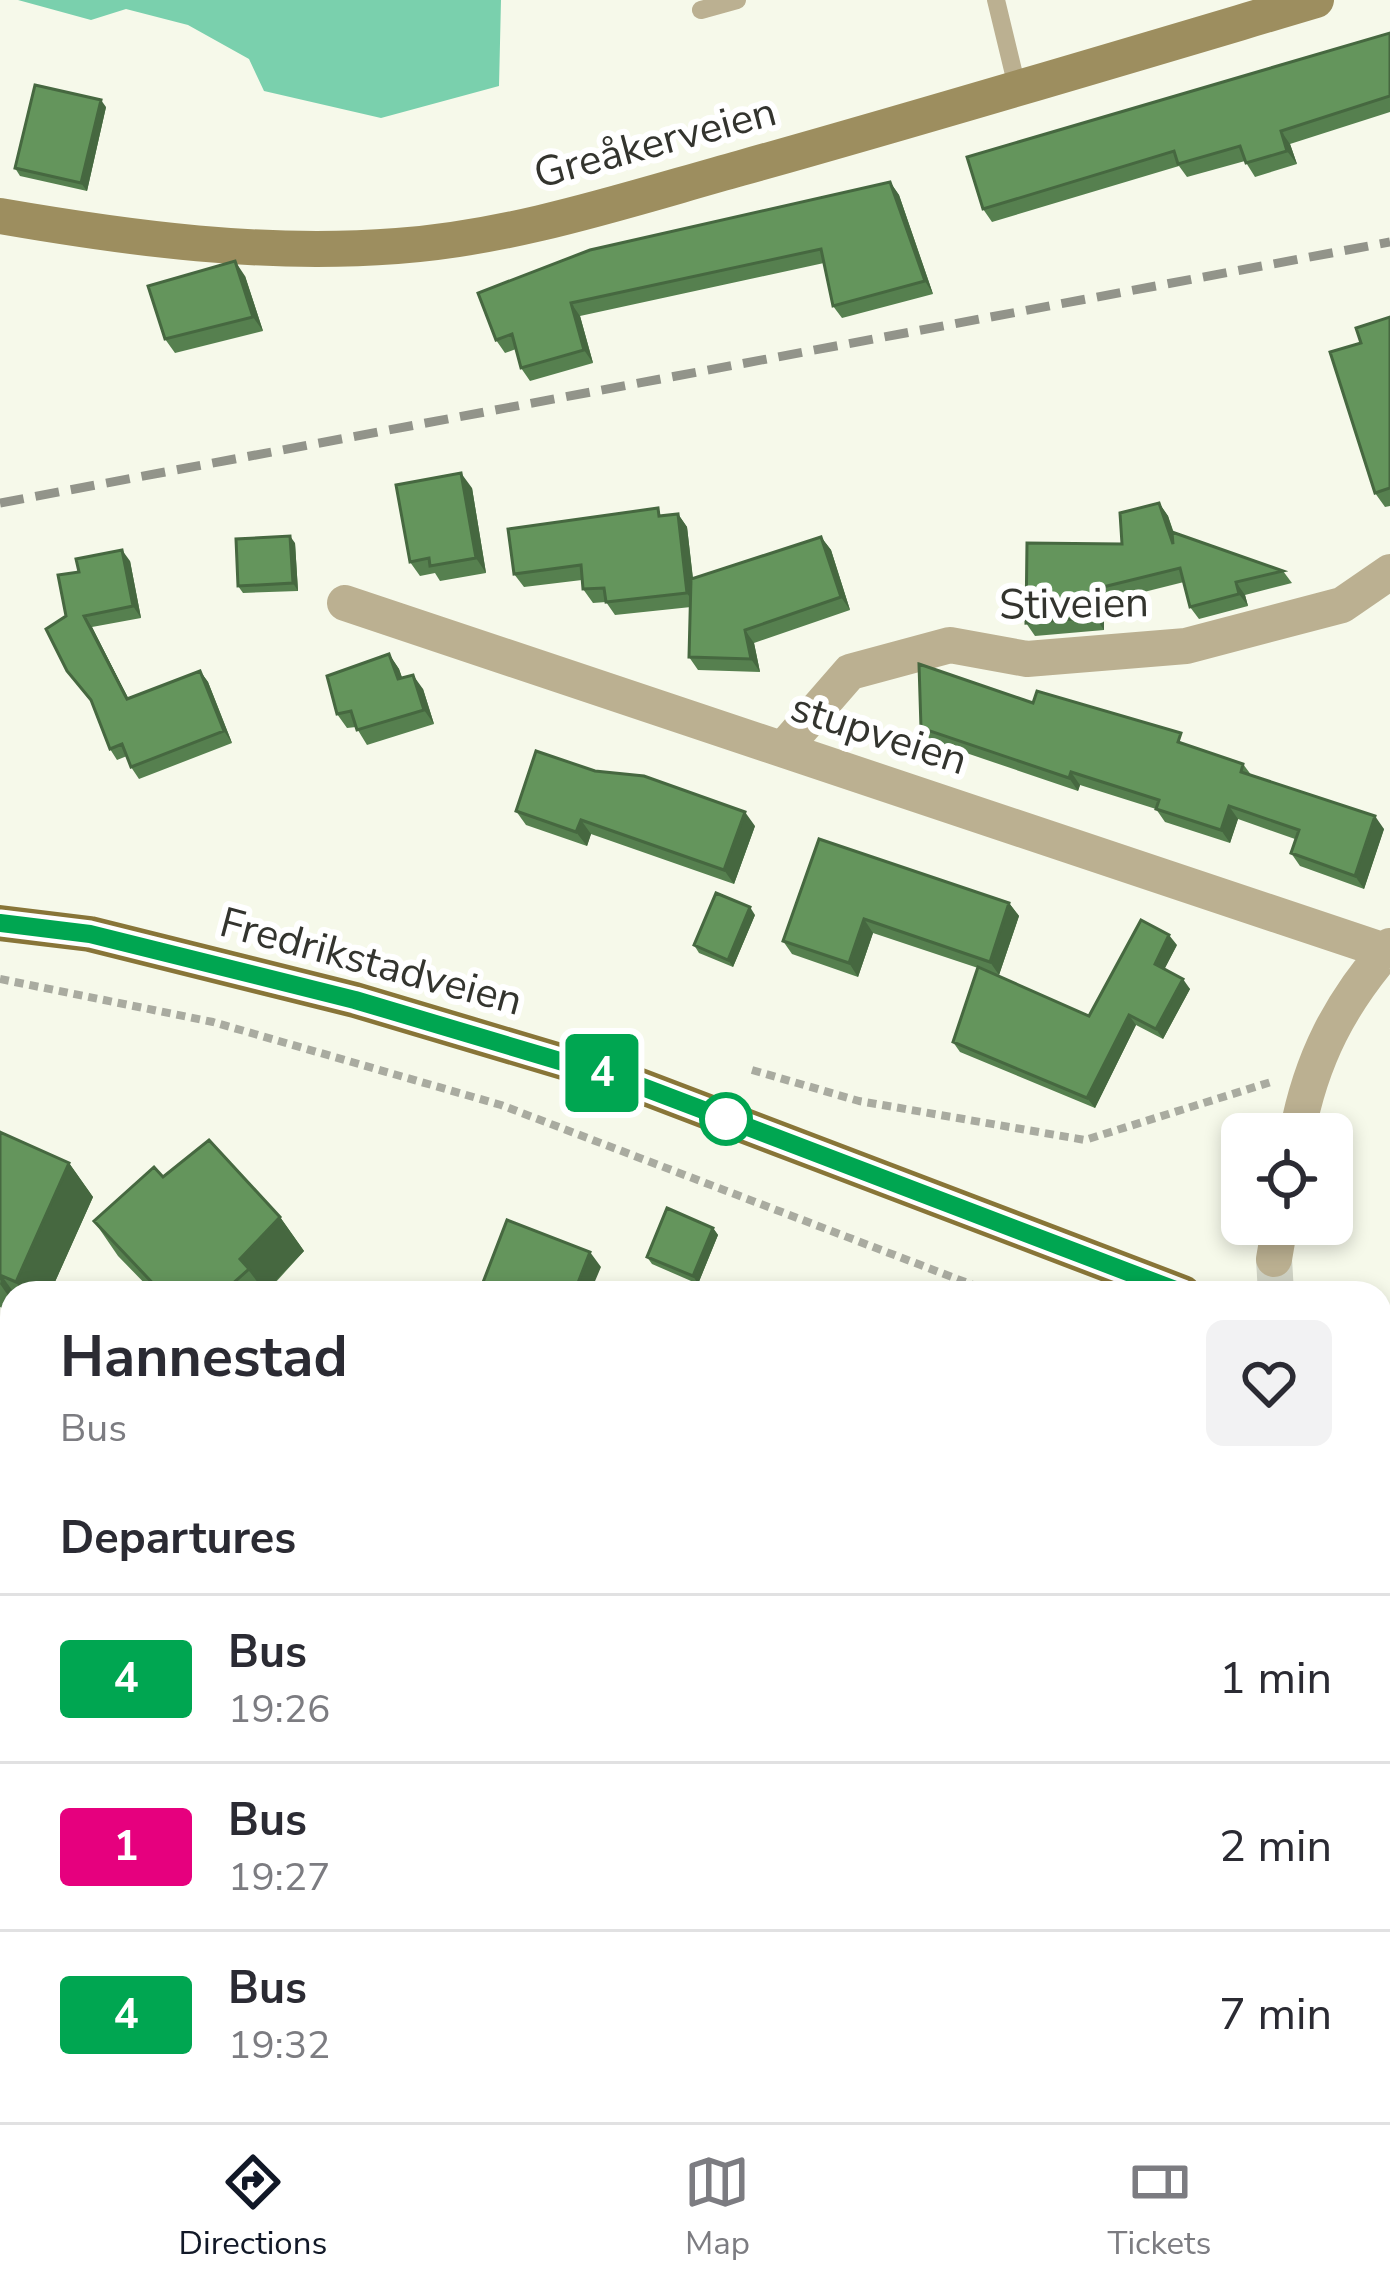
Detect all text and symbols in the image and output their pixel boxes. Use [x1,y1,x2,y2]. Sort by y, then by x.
street label: Greåkerveien [528,83,782,203]
street label: Stiveien [999,574,1149,634]
street label: stupveien [784,679,974,789]
street label: Fredrikstadveien [214,894,528,1030]
line badge: 4 [563,1034,641,1112]
text: 4 [589,1044,615,1101]
unlabelled marker [701,1094,751,1144]
map controls [1221,1113,1353,1245]
button: locate [1221,1113,1353,1245]
text: Hannestad [60,1318,348,1396]
button: heart [1206,1320,1332,1446]
text: Bus [60,1402,127,1455]
text: Departures [60,1508,296,1569]
text: Bus [228,1622,307,1683]
text: 1 min [1219,1648,1332,1709]
text: 4 [113,1650,139,1707]
text: 19:26 [228,1683,331,1736]
text: Bus [228,1790,307,1851]
text: 2 min [1219,1816,1332,1877]
text: 1 [113,1818,139,1875]
text: 19:27 [228,1851,331,1904]
text: Bus [228,1958,307,2019]
text: 7 min [1219,1984,1332,2045]
text: 4 [113,1986,139,2043]
text: 19:32 [228,2019,331,2072]
tab: Directions [179,2149,327,2266]
tab: Map [684,2149,750,2266]
tab: Tickets [1108,2149,1211,2266]

